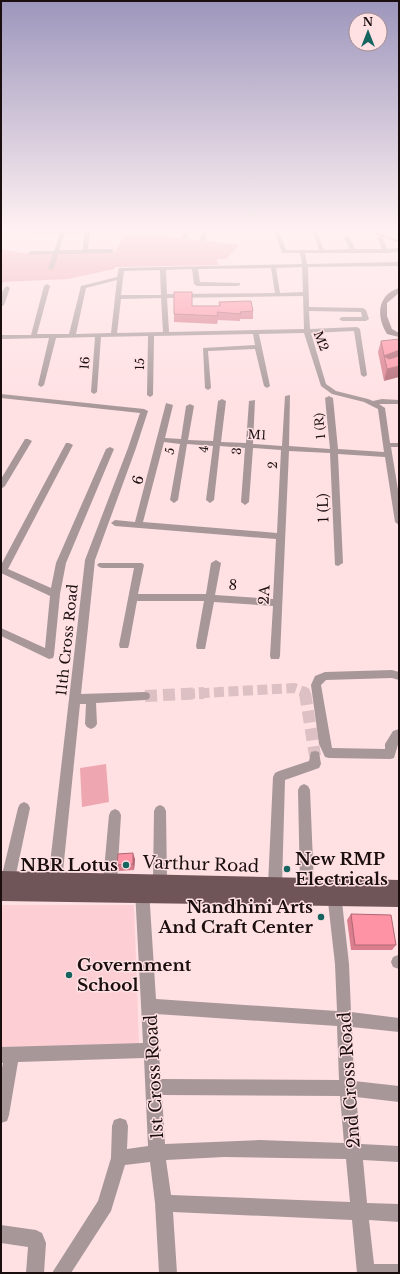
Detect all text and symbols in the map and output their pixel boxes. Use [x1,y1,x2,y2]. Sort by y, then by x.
north arrow [348,12,388,52]
text: N [363,15,374,29]
street label: M2 [311,329,332,353]
street label: 16 [77,356,92,370]
street label: 15 [132,358,147,370]
street label: 1 (R) [311,412,328,440]
street label: M1 [247,427,267,442]
street label: 4 [196,445,211,453]
street label: 5 [162,446,177,455]
street label: 3 [229,447,244,455]
street label: 2 [265,461,280,469]
street label: 6 [128,473,148,487]
street label: 1 (L) [313,493,333,523]
street label: 8 [228,576,238,594]
street label: 11th Cross Road [52,583,82,697]
street label: 2A [255,585,274,605]
place label: New RMP Electricals [295,849,388,890]
street label: Varthur Road [141,852,260,877]
place label: NBR Lotus [20,855,118,876]
marker: NBR Lotus [121,860,131,870]
marker: New RMP Electricals [282,864,292,874]
place label: Nandhini Arts And Craft Center [158,897,314,938]
marker: Nandhini Arts And Craft Center [316,912,326,922]
place label: Government School [77,955,192,996]
marker: Government School [64,970,74,980]
street label: 2nd Cross Road [334,1010,365,1149]
street label: 1st Cross Road [141,1014,168,1140]

